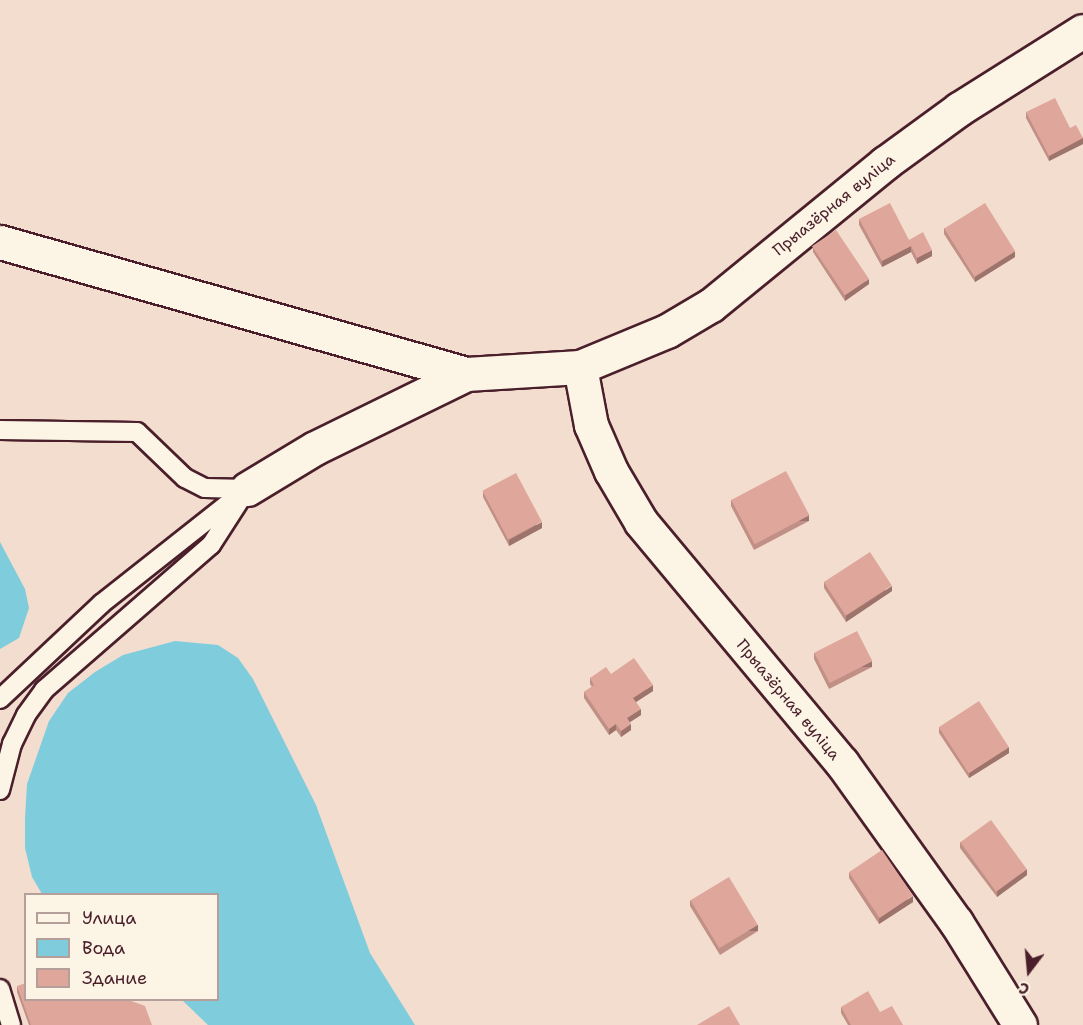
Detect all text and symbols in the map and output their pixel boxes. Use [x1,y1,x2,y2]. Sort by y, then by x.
street label: Прыазёрная вуліца [769,150,899,260]
street label: Прыазёрная вуліца [732,636,844,764]
legend [24,893,219,1001]
text: Улица [82,906,136,930]
text: Вода [82,936,125,960]
north arrow [999,941,1059,1001]
text: Здание [82,966,147,990]
text: С [1016,977,1032,1000]

